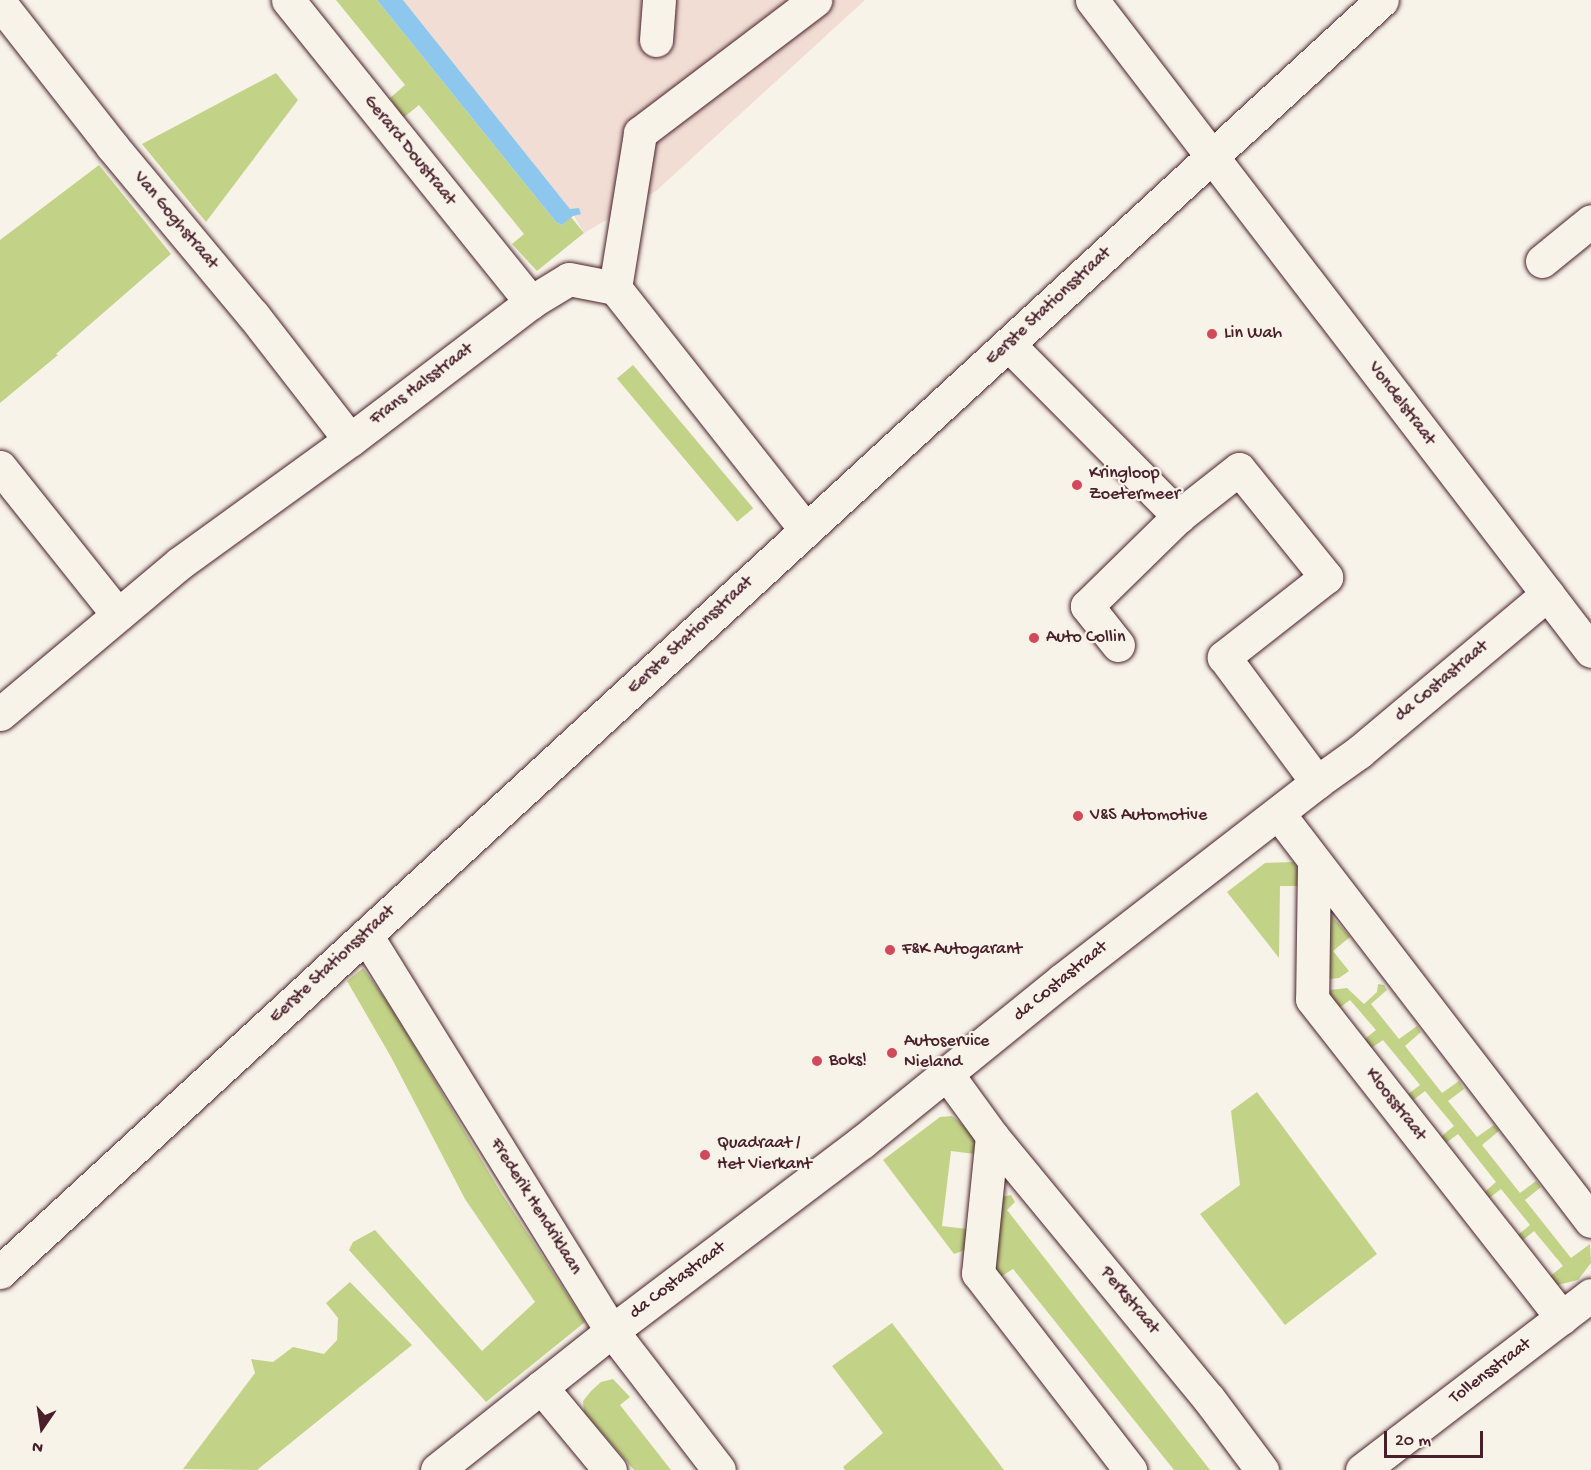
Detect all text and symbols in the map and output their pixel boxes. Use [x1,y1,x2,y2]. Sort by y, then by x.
street label: Gerard Doustraat [358,92,460,210]
street label: Van Goghstraat [128,168,222,274]
street label: Eerste Stationsstraat [982,243,1116,371]
place label: Lin Wah [1224,323,1282,345]
marker: Lin Wah [1205,327,1219,341]
street label: Frans Halsstraat [366,339,478,431]
street label: Vondelstraat [1362,358,1440,450]
place label: Kringloop Zoetermeer [1089,464,1180,506]
marker: Kringloop Zoetermeer [1070,478,1084,492]
street label: Eerste Stationsstraat [624,572,758,700]
place label: Auto Collin [1046,627,1125,649]
marker: Auto Collin [1027,631,1041,645]
street label: da Costastraat [1391,637,1493,727]
place label: V&S Automotive [1090,805,1207,827]
marker: V&S Automotive [1071,809,1085,823]
street label: Eerste Stationsstraat [266,901,400,1029]
street label: da Costastraat [1009,937,1113,1027]
place label: F&K Autogarant [902,939,1022,961]
marker: F&K Autogarant [883,943,897,957]
place label: Autoservice Nieland [904,1032,989,1074]
marker: Autoservice Nieland [885,1046,899,1060]
place label: Boks! [829,1050,867,1072]
marker: Boks! [810,1054,824,1068]
street label: Kloosstraat [1360,1064,1430,1146]
place label: Quadraat / Het Vierkant [717,1134,812,1176]
street label: Frederik Hendriklaan [484,1135,586,1279]
marker: Quadraat / Het Vierkant [698,1148,712,1162]
street label: da Costastraat [625,1238,731,1324]
street label: Perkstraat [1095,1263,1163,1339]
street label: Tollensstraat [1446,1334,1536,1410]
north arrow [12,1398,72,1458]
scale bar [1387,1419,1486,1457]
text: 20 m [1395,1431,1431,1452]
text: N [31,1436,45,1456]

